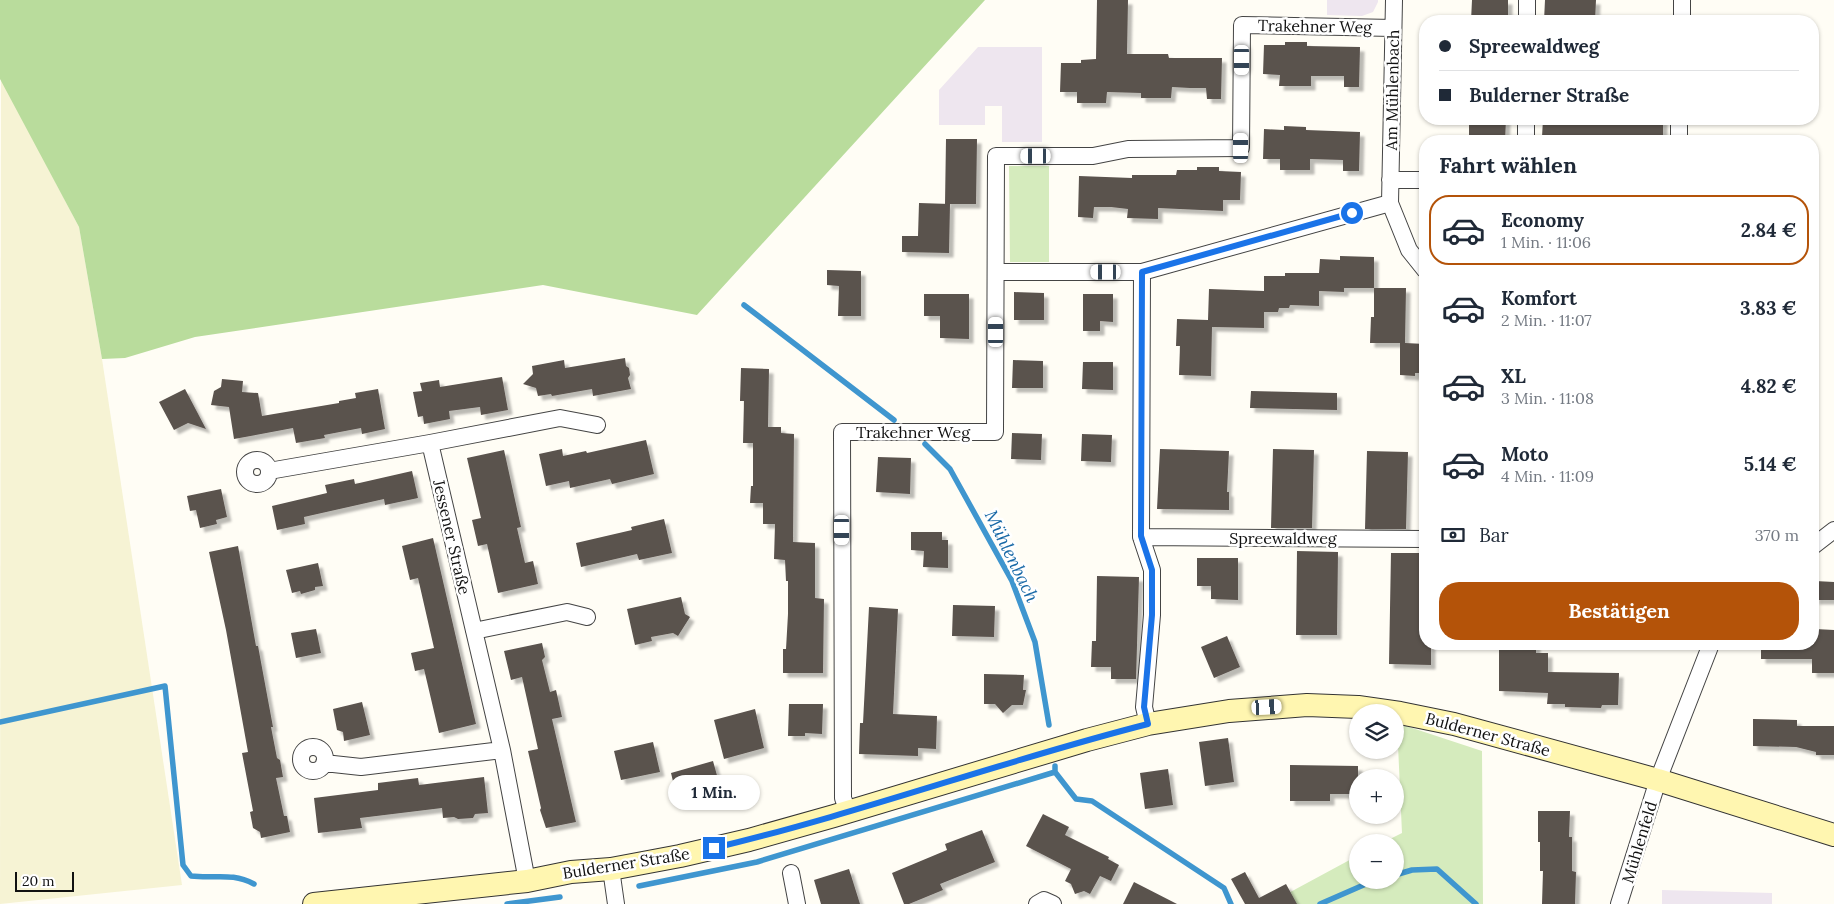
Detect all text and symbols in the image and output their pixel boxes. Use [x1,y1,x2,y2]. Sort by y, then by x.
street label: Trakehner Weg [1258,15,1373,37]
street label: Am Mühlenbach [1381,29,1403,152]
text: Spreewaldweg [1469,34,1599,58]
car [1234,45,1249,75]
text: Bulderner Straße [1469,83,1629,107]
car [1233,133,1248,163]
car [1021,149,1051,164]
text: Fahrt wählen [1439,151,1577,179]
route start [1341,202,1363,224]
icon: car [1441,208,1486,253]
text: Economy [1501,208,1584,232]
text: 2.84 € [1741,218,1797,242]
text: 1 Min. · 11:06 [1501,232,1591,252]
car [1091,265,1121,280]
icon: car [1441,286,1486,331]
text: Komfort [1501,286,1577,310]
text: 3.83 € [1740,296,1797,320]
text: 2 Min. · 11:07 [1501,310,1592,330]
car [988,317,1003,347]
icon: car [1441,364,1486,409]
text: XL [1501,364,1526,388]
text: 4.82 € [1741,374,1797,398]
text: 3 Min. · 11:08 [1501,388,1594,408]
street label: Trakehner Weg [856,422,971,442]
icon: car [1441,442,1486,487]
text: Moto [1501,442,1548,466]
text: 5.14 € [1744,452,1797,476]
text: 4 Min. · 11:09 [1501,466,1594,486]
street label: Jessener Straße [429,477,475,597]
water label: Mühlenbach [980,506,1045,607]
car [834,515,849,545]
icon: cash [1439,521,1467,549]
text: Bar [1479,523,1509,547]
text: 370 m [1755,525,1799,545]
street label: Spreewaldweg [1229,528,1338,548]
button: Bestätigen [1439,582,1799,640]
car [1251,699,1282,715]
map controls [1349,704,1404,889]
button: layers [1349,704,1404,759]
street label: Bulderner Straße [1423,708,1553,760]
button: + [1349,769,1404,824]
callout: 1 Min. [668,776,760,810]
text: 1 Min. [691,782,737,802]
street label: Mühlenfeld [1617,798,1661,885]
button: − [1349,834,1404,889]
route end [703,837,725,859]
street label: Bulderner Straße [561,843,691,883]
scale bar [15,869,74,892]
text: 20 m [22,872,54,890]

